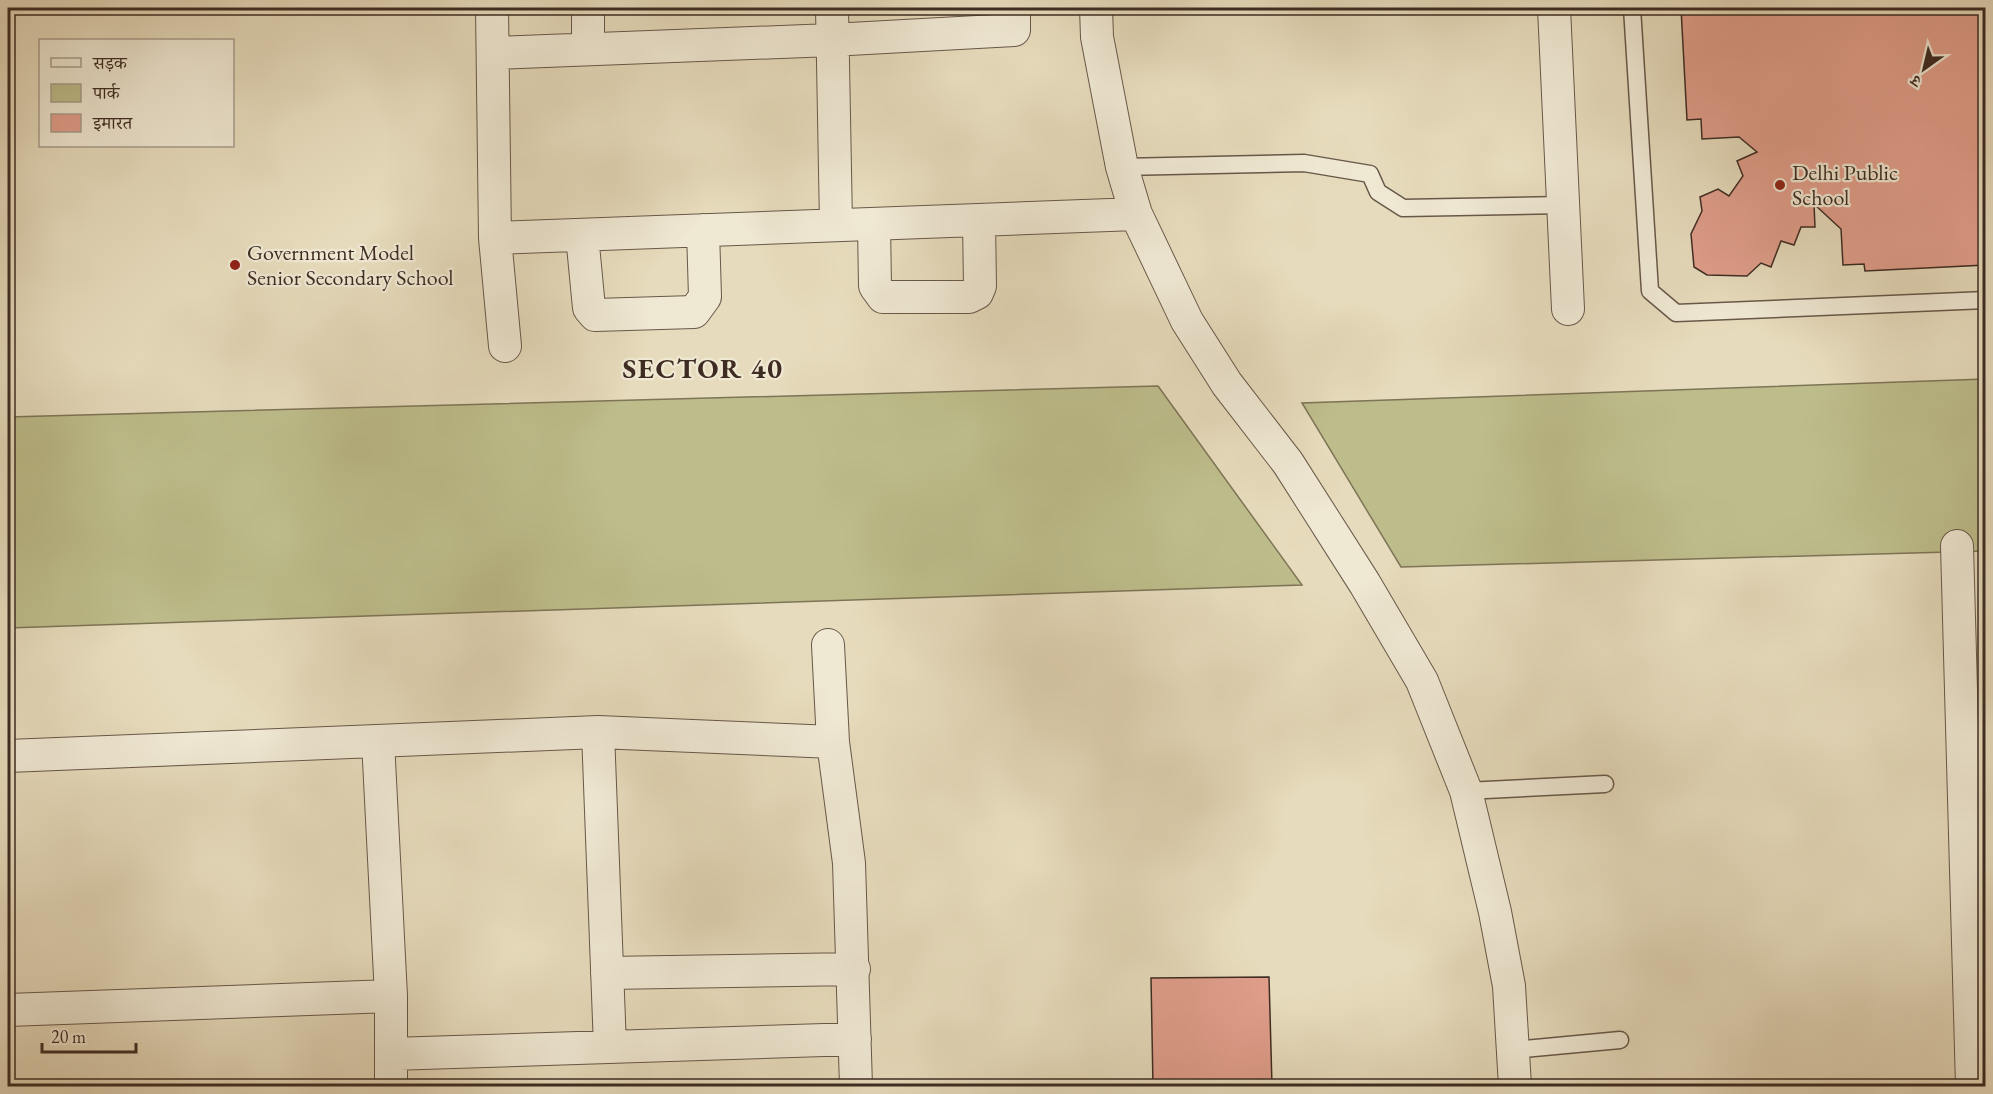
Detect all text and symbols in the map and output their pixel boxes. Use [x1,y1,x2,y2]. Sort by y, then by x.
legend [39,39,234,147]
north arrow [1894,39,1954,99]
text: सड़क [92,51,128,74]
text: उ [1905,69,1926,93]
text: पार्क [92,81,121,104]
text: इमारत [92,111,133,134]
place label: Delhi Public School [1792,158,1898,212]
marker: Delhi Public School [1773,178,1787,192]
place label: Government Model Senior Secondary School [247,238,454,292]
marker: Government Model Senior Secondary School [228,258,242,272]
district label: SECTOR 40 [622,350,784,386]
scale bar [42,1016,136,1054]
text: 20 m [51,1025,86,1048]

